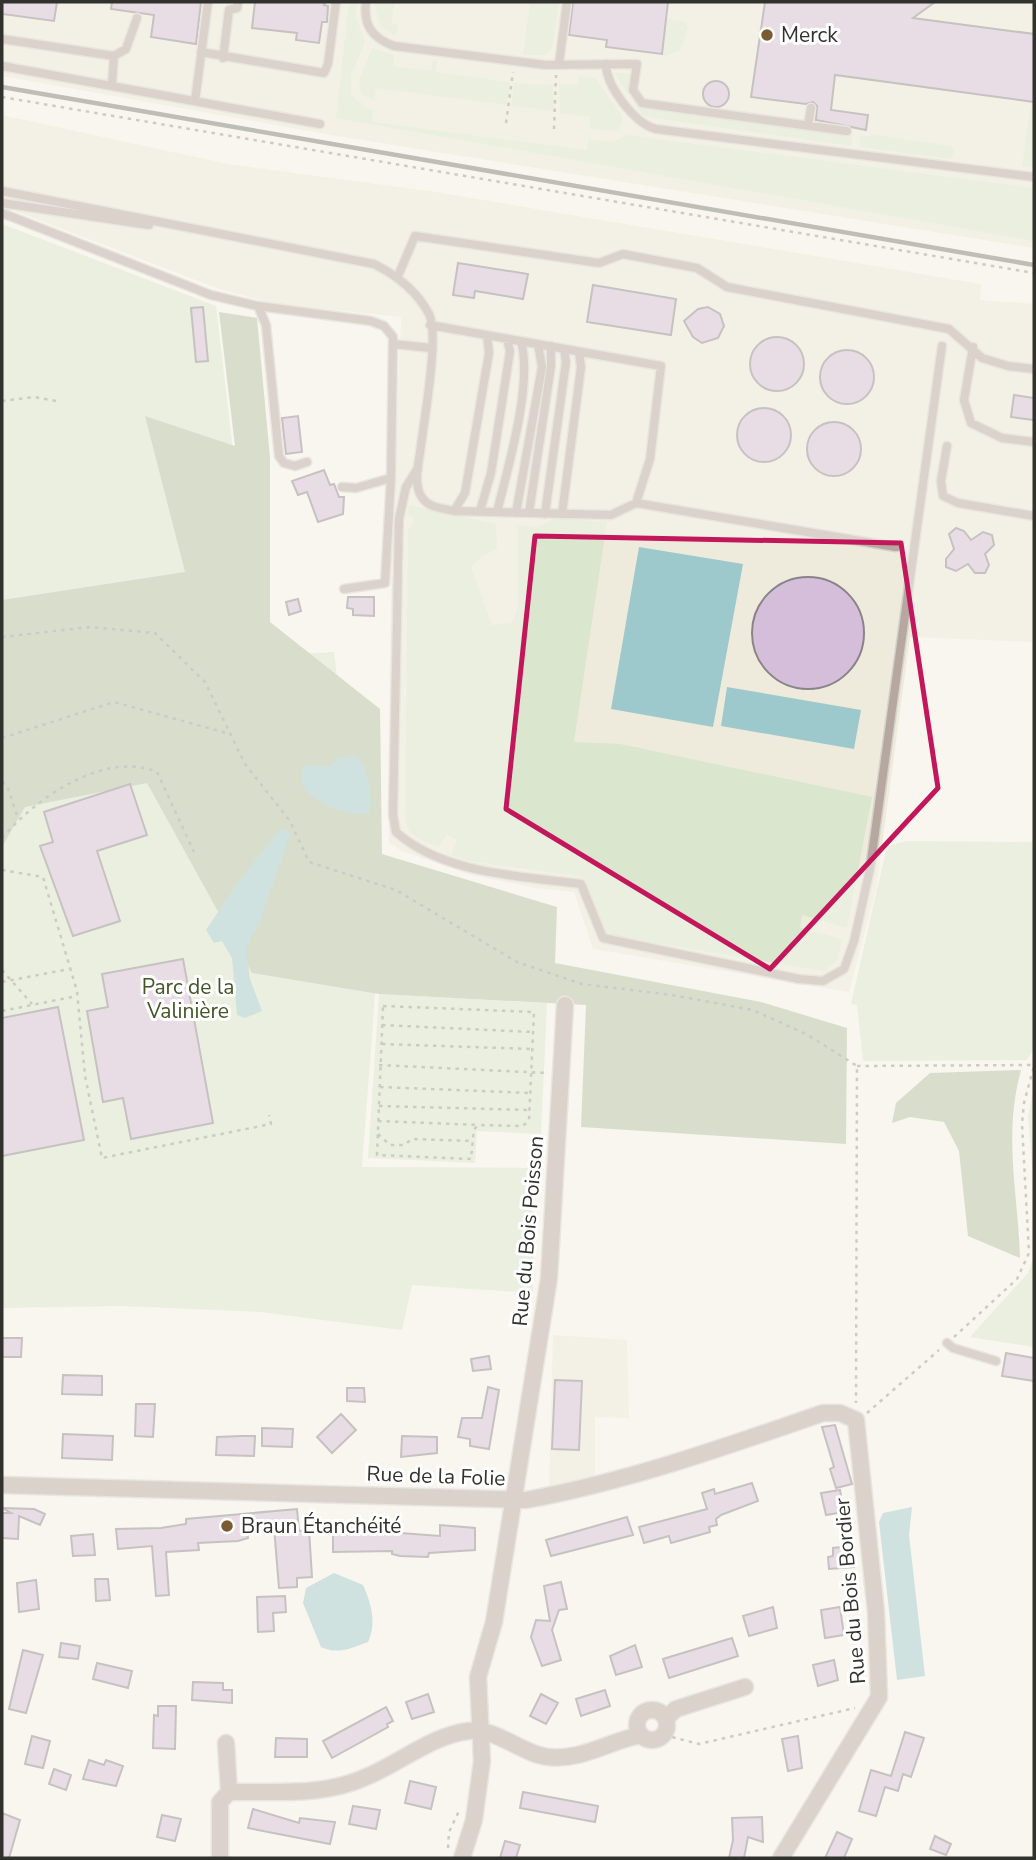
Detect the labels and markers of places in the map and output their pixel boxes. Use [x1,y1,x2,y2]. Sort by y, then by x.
place label: Merck [781,21,838,49]
marker: Merck [759,27,775,43]
place label: Braun Étanchéité [241,1512,402,1540]
marker: Braun Étanchéité [219,1518,235,1534]

